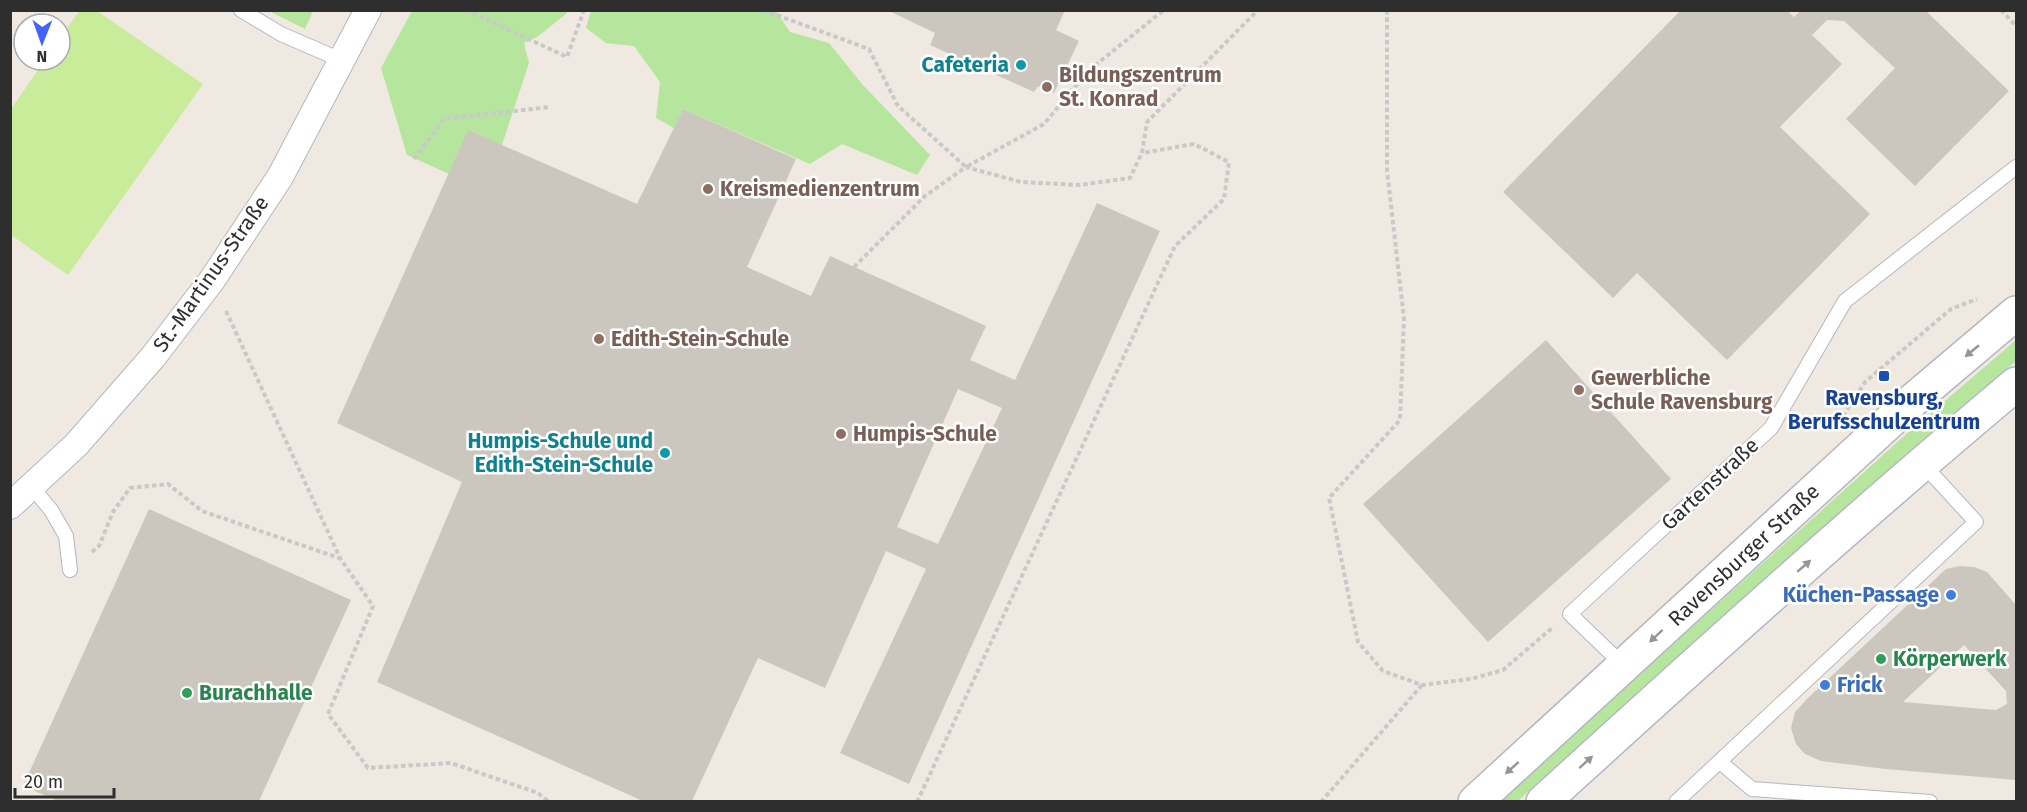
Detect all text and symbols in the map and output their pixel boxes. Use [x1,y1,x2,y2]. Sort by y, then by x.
north arrow [12,12,72,72]
text: N [36,47,47,66]
place label: Cafeteria [922,52,1009,78]
marker: Cafeteria [1014,58,1028,72]
place label: Bildungszentrum St. Konrad [1059,62,1222,112]
marker: Bildungszentrum St. Konrad [1040,80,1054,94]
place label: Kreismedienzentrum [720,176,920,202]
marker: Kreismedienzentrum [701,182,715,196]
street label: St.-Martinus-Straße [147,191,275,357]
place label: Edith-Stein-Schule [611,326,790,352]
marker: Edith-Stein-Schule [592,332,606,346]
one-way arrow [1964,344,1980,357]
place label: Gewerbliche Schule Ravensburg [1591,365,1773,415]
marker: Ravensburg, Berufsschulzentrum [1877,369,1891,383]
marker: Gewerbliche Schule Ravensburg [1572,383,1586,397]
place label: Ravensburg, Berufsschulzentrum [1788,385,1980,435]
place label: Humpis-Schule [853,421,997,447]
marker: Humpis-Schule [834,427,848,441]
place label: Humpis-Schule und Edith-Stein-Schule [467,428,653,478]
street label: Gartenstraße [1656,432,1764,536]
marker: Humpis-Schule und Edith-Stein-Schule [658,446,672,460]
street label: Ravensburger Straße [1663,478,1825,632]
one-way arrow [1796,560,1811,573]
place label: Küchen-Passage [1783,582,1939,608]
marker: Küchen-Passage [1944,588,1958,602]
one-way arrow [1649,629,1664,642]
place label: Körperwerk [1893,646,2007,672]
marker: Körperwerk [1874,652,1888,666]
place label: Frick [1837,672,1883,698]
marker: Frick [1818,678,1832,692]
place label: Burachhalle [199,680,313,706]
marker: Burachhalle [180,686,194,700]
one-way arrow [1578,756,1593,769]
scale bar [15,761,114,799]
one-way arrow [1505,761,1520,774]
text: 20 m [24,771,63,793]

